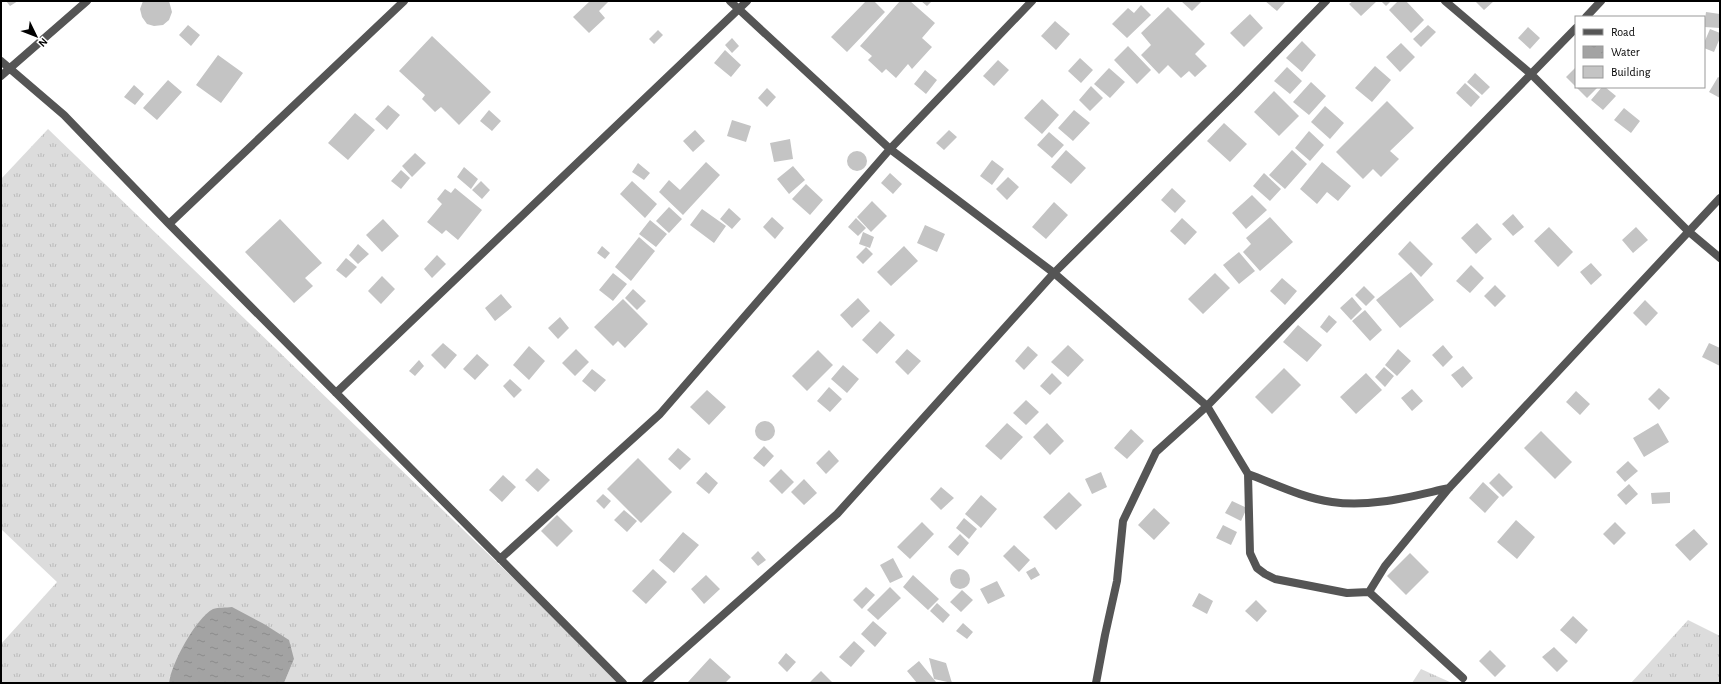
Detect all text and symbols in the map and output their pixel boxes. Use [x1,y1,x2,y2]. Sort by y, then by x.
north arrow [16,16,56,56]
legend [1575,16,1705,88]
text: Road [1611,26,1635,38]
text: N [36,36,50,49]
text: Water [1611,46,1640,58]
text: Building [1611,66,1651,78]

